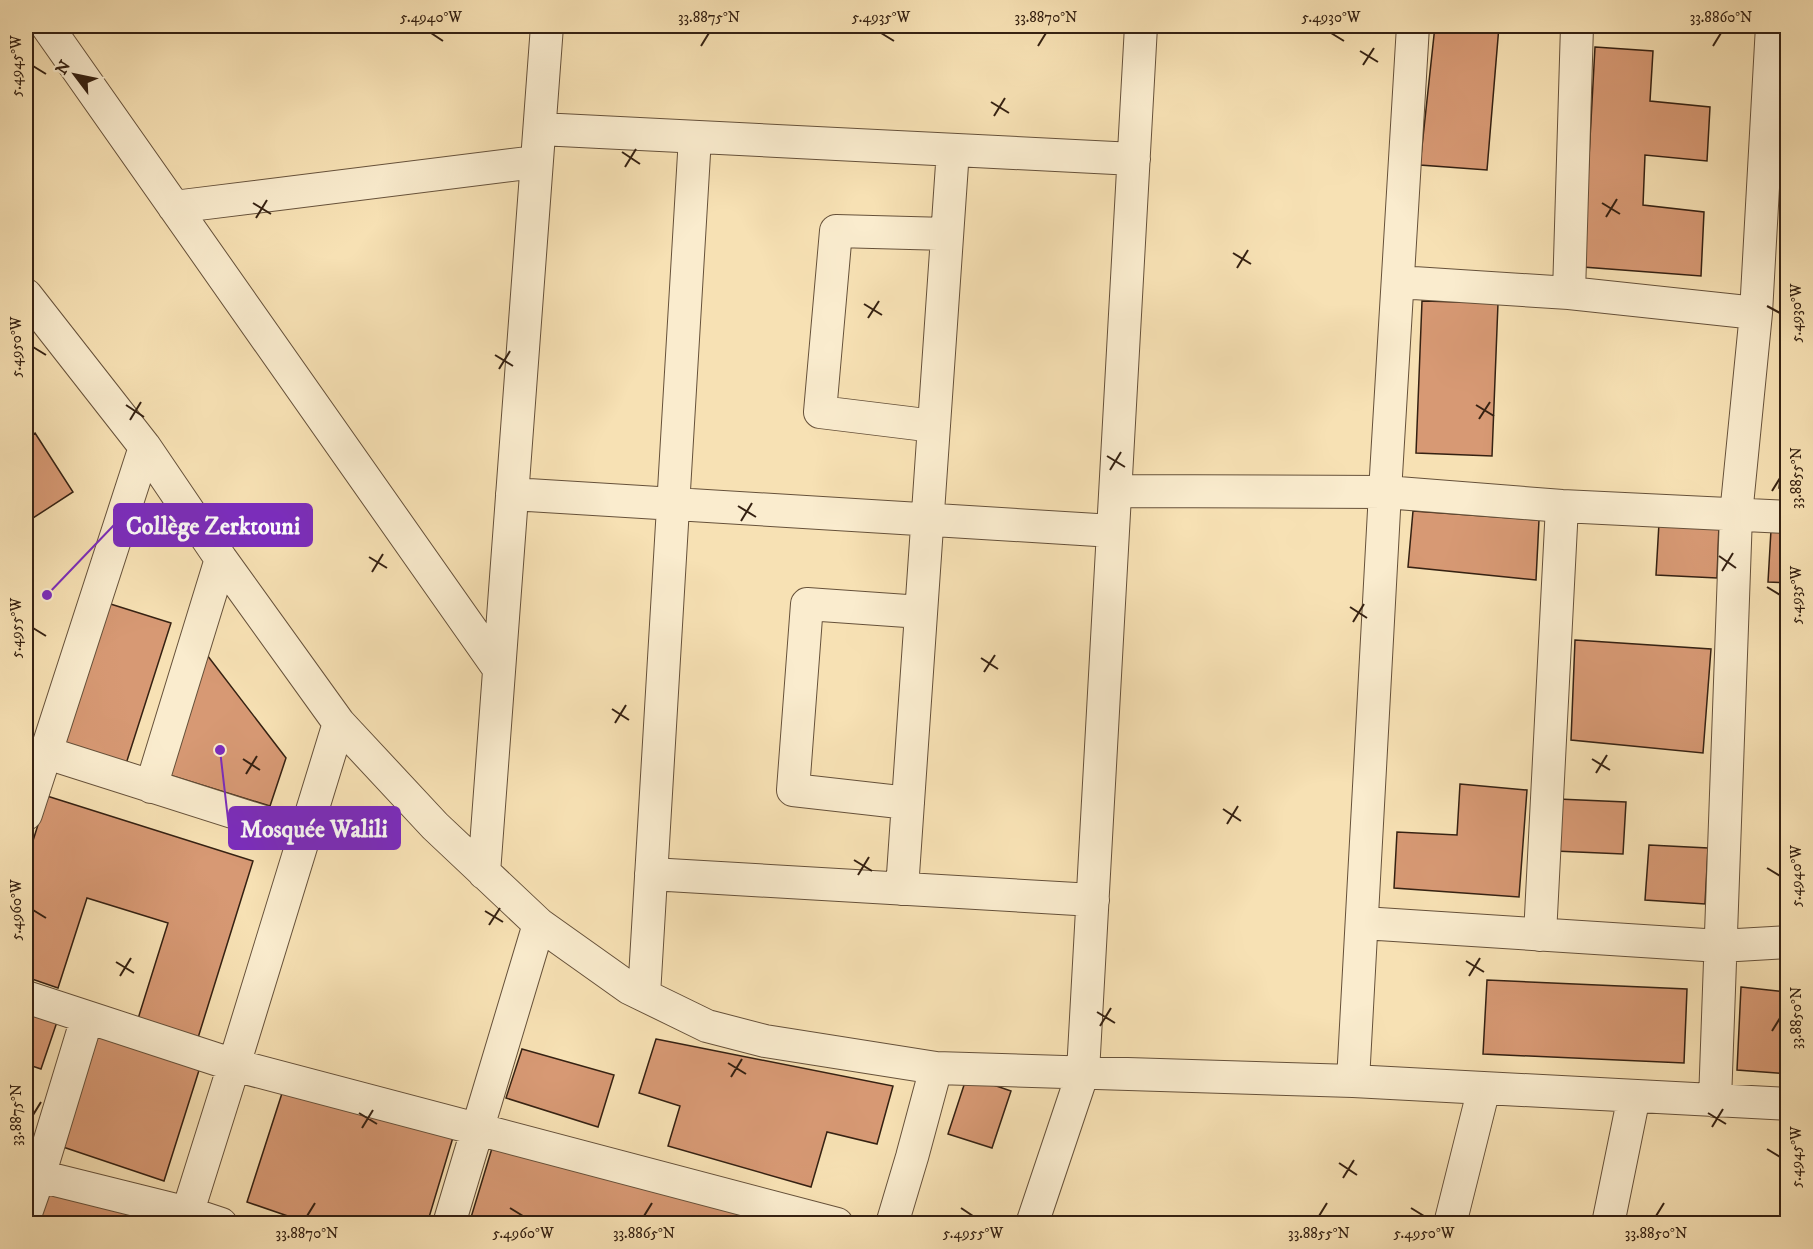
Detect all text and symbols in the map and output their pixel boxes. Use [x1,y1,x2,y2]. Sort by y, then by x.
text: 5.4940°W [400,8,462,27]
text: 33.8875°N [678,8,740,27]
text: 5.4935°W [852,8,910,27]
text: 33.8870°N [1015,8,1077,27]
text: 5.4930°W [1301,8,1361,27]
text: 33.8860°N [1690,8,1752,27]
text: 5.4945°W [7,35,26,97]
north arrow [45,45,105,105]
text: N [51,57,75,78]
text: 5.4930°W [1787,283,1806,343]
text: 5.4950°W [7,316,26,377]
text: 33.8855°N [1787,447,1806,509]
callout: Collège Zerktouni [114,504,312,546]
text: Collège Zerktouni [126,512,300,542]
text: 5.4935°W [1787,566,1806,624]
text: 5.4955°W [7,598,26,658]
callout: Mosquée Walili [229,807,400,849]
text: Mosquée Walili [240,815,388,845]
text: 5.4940°W [1787,845,1806,907]
text: 5.4960°W [7,879,26,941]
text: 33.8850°N [1787,987,1806,1049]
text: 33.8875°N [7,1084,26,1146]
text: 5.4945°W [1787,1126,1806,1188]
text: 33.8870°N [276,1224,338,1243]
text: 5.4960°W [492,1224,554,1243]
text: 33.8865°N [613,1224,675,1243]
text: 5.4955°W [943,1224,1003,1243]
text: 33.8855°N [1288,1224,1350,1243]
text: 5.4950°W [1394,1224,1455,1243]
text: 33.8850°N [1625,1224,1687,1243]

